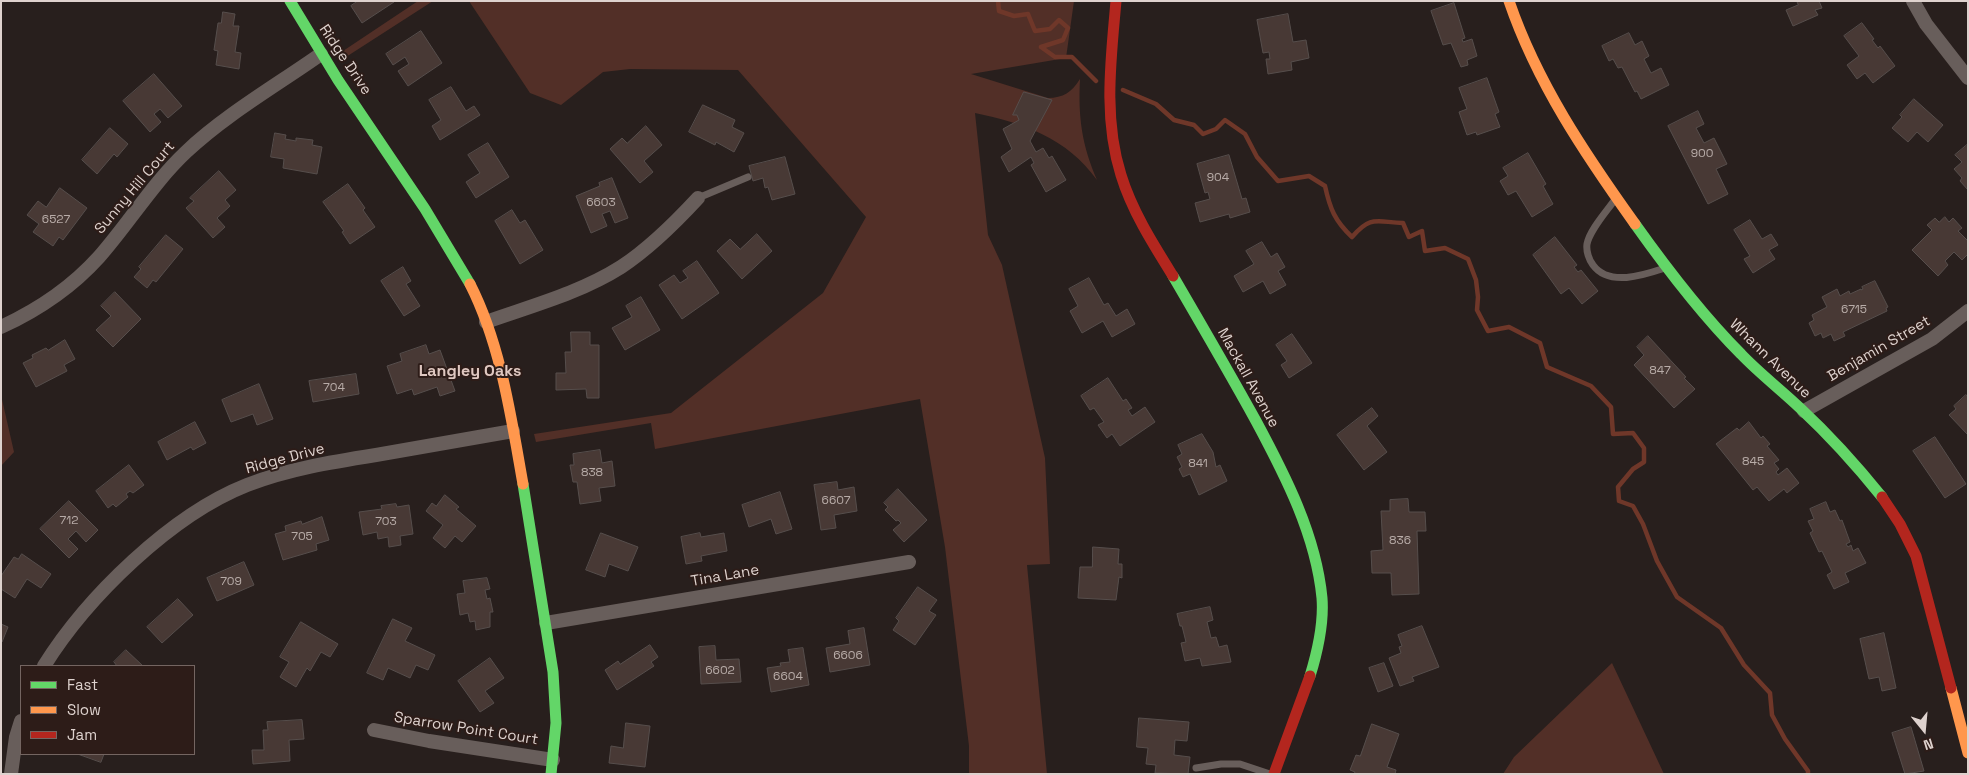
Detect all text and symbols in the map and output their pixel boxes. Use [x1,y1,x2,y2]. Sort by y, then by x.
street label: Ridge Drive [315,21,375,99]
street label: Sunny Hill Court [91,138,179,238]
house number: 900 [1691,147,1713,161]
house number: 904 [1207,171,1229,185]
house number: 6603 [586,196,616,210]
house number: 6527 [42,213,70,227]
house number: 6715 [1841,303,1867,317]
street label: Benjamin Street [1824,312,1934,386]
street label: Whann Avenue [1726,316,1814,402]
street label: Mackall Avenue [1213,325,1283,431]
district label: Langley Oaks [419,362,521,382]
house number: 847 [1649,364,1671,378]
house number: 704 [323,381,345,395]
street label: Ridge Drive [244,440,326,478]
house number: 845 [1742,455,1764,469]
house number: 841 [1188,457,1208,471]
house number: 838 [581,466,603,480]
house number: 6607 [822,494,850,508]
house number: 712 [60,514,78,528]
house number: 703 [375,515,397,529]
house number: 705 [291,530,313,544]
house number: 836 [1389,534,1411,548]
street label: Tina Lane [689,561,761,591]
house number: 709 [220,575,242,589]
house number: 6606 [833,649,863,663]
house number: 6602 [705,664,735,678]
legend [20,665,195,755]
house number: 6604 [773,670,803,684]
text: Fast [67,675,98,694]
text: Slow [67,700,101,719]
north arrow [1899,705,1949,755]
street label: Sparrow Point Court [393,709,539,749]
text: Jam [67,725,97,744]
text: N [1921,734,1936,754]

